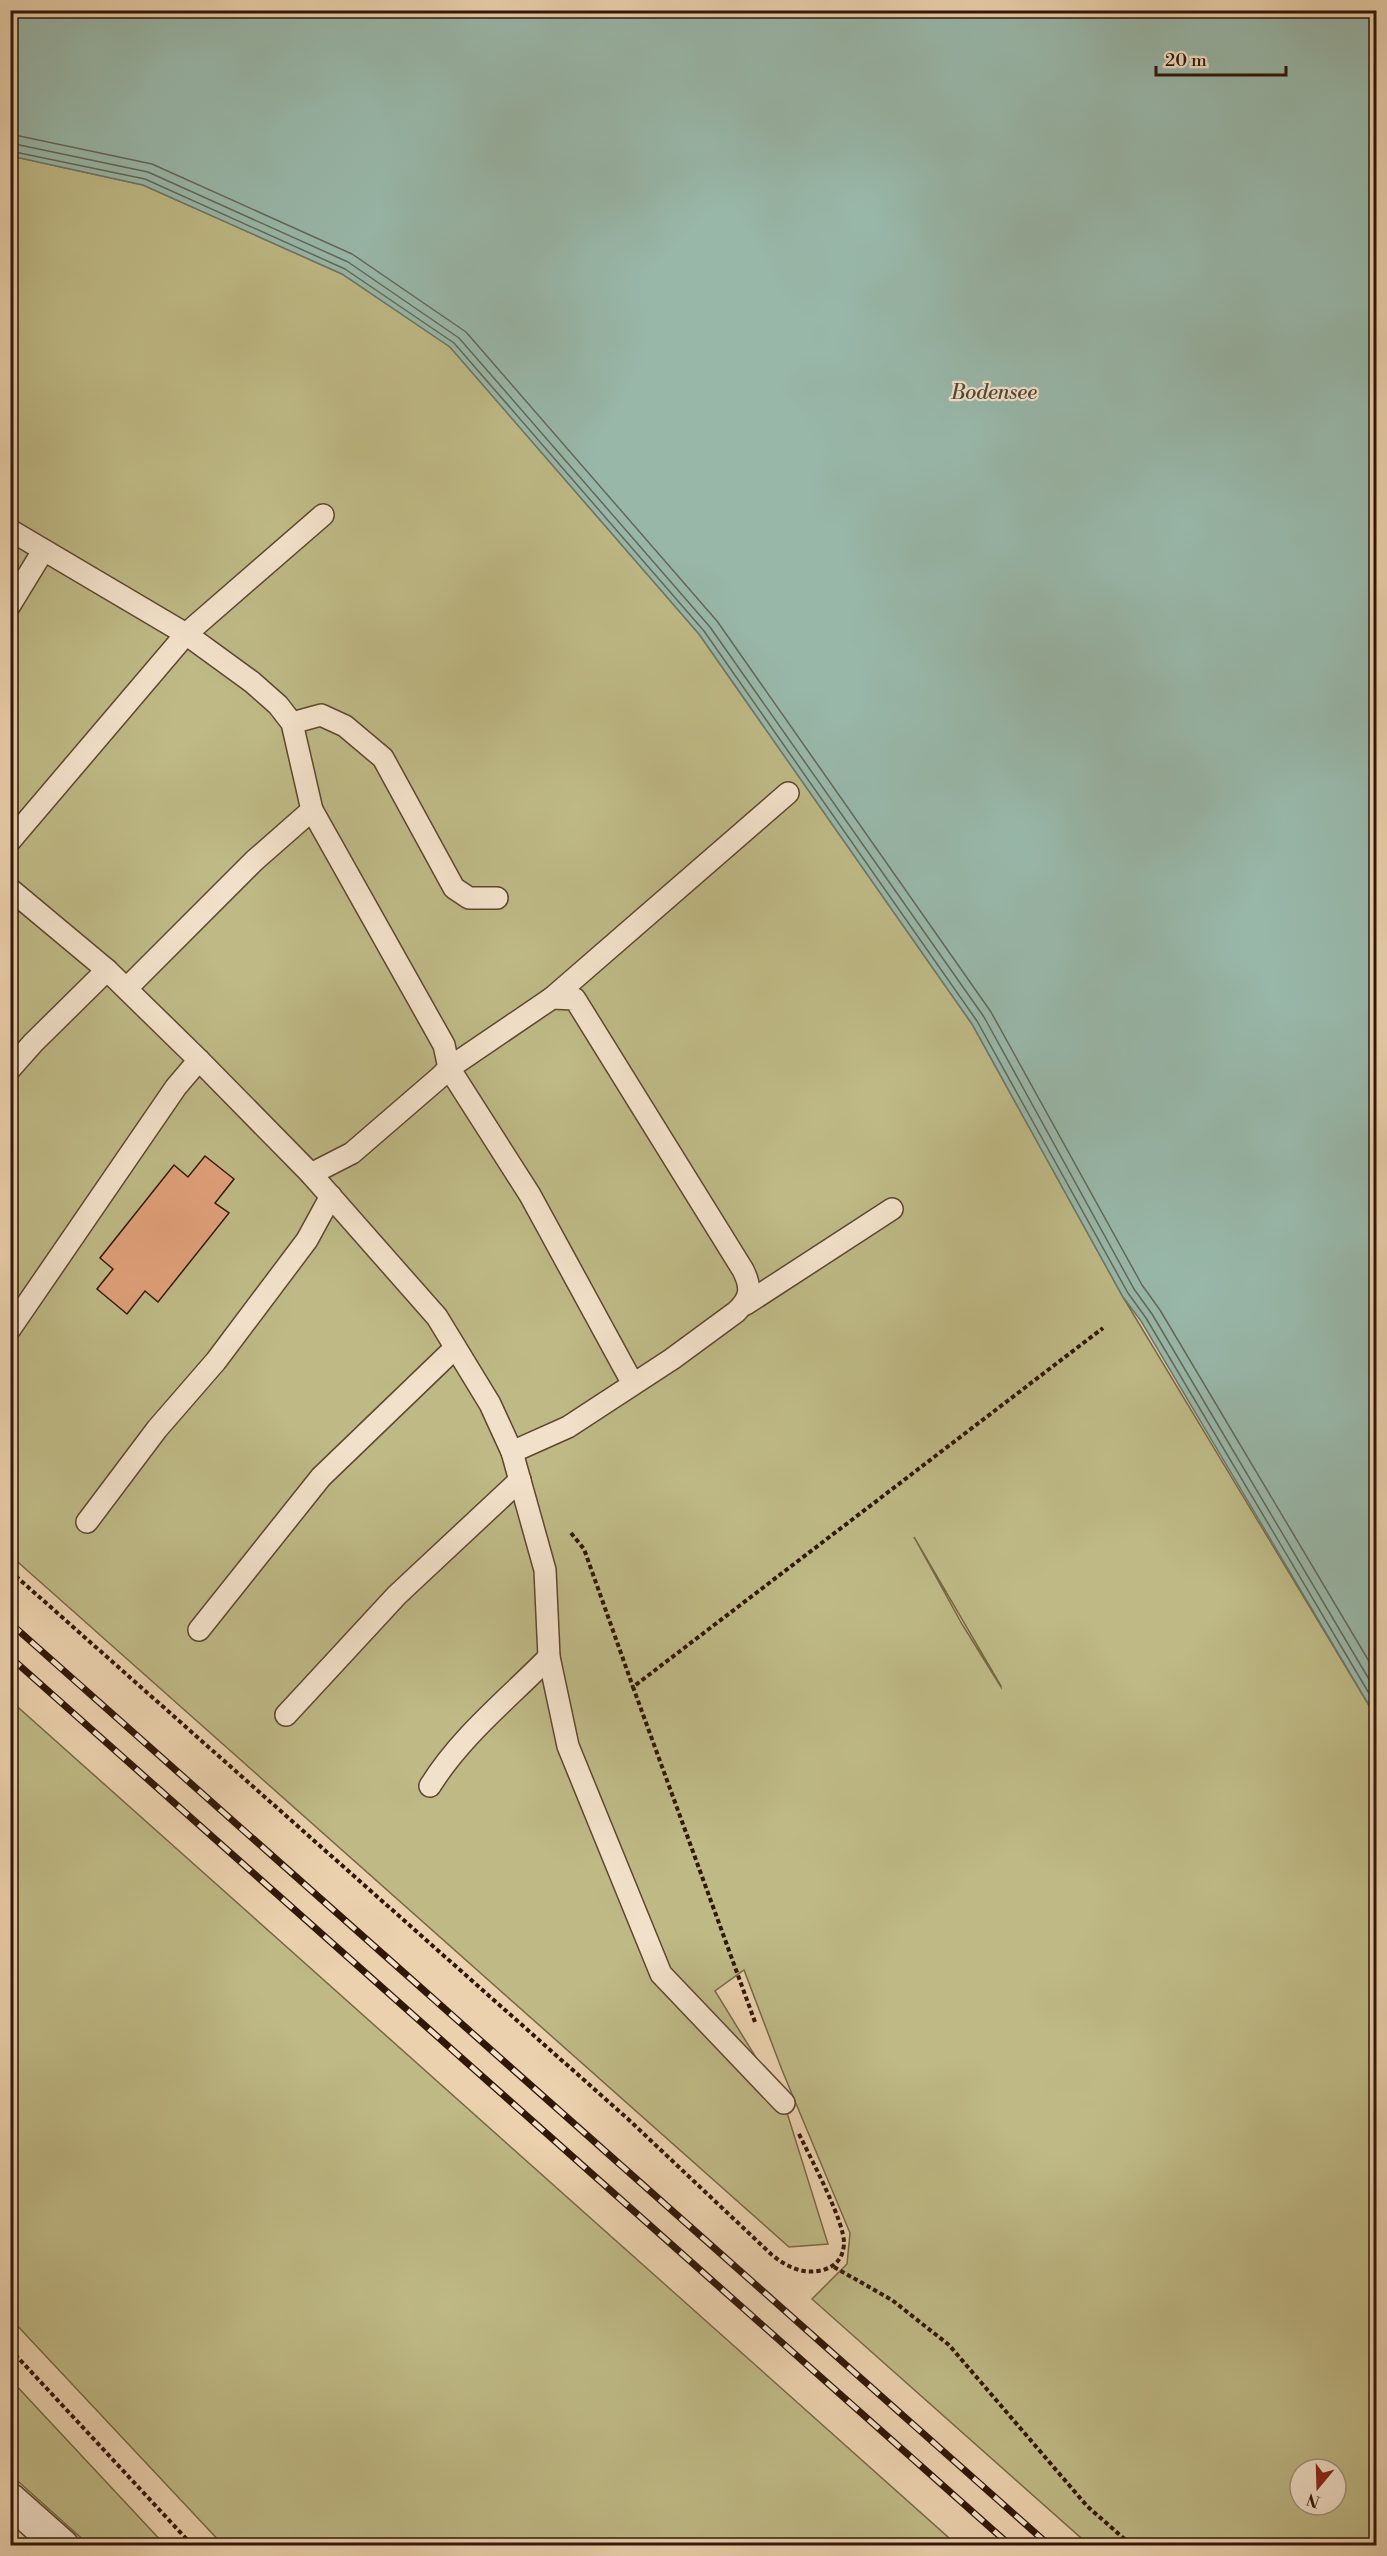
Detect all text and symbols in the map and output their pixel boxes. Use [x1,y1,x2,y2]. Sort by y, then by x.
scale bar [1156,39,1286,77]
text: 20 m [1165,49,1207,72]
water label: Bodensee [950,380,1037,406]
north arrow [1288,2457,1348,2517]
text: N [1304,2489,1323,2512]

